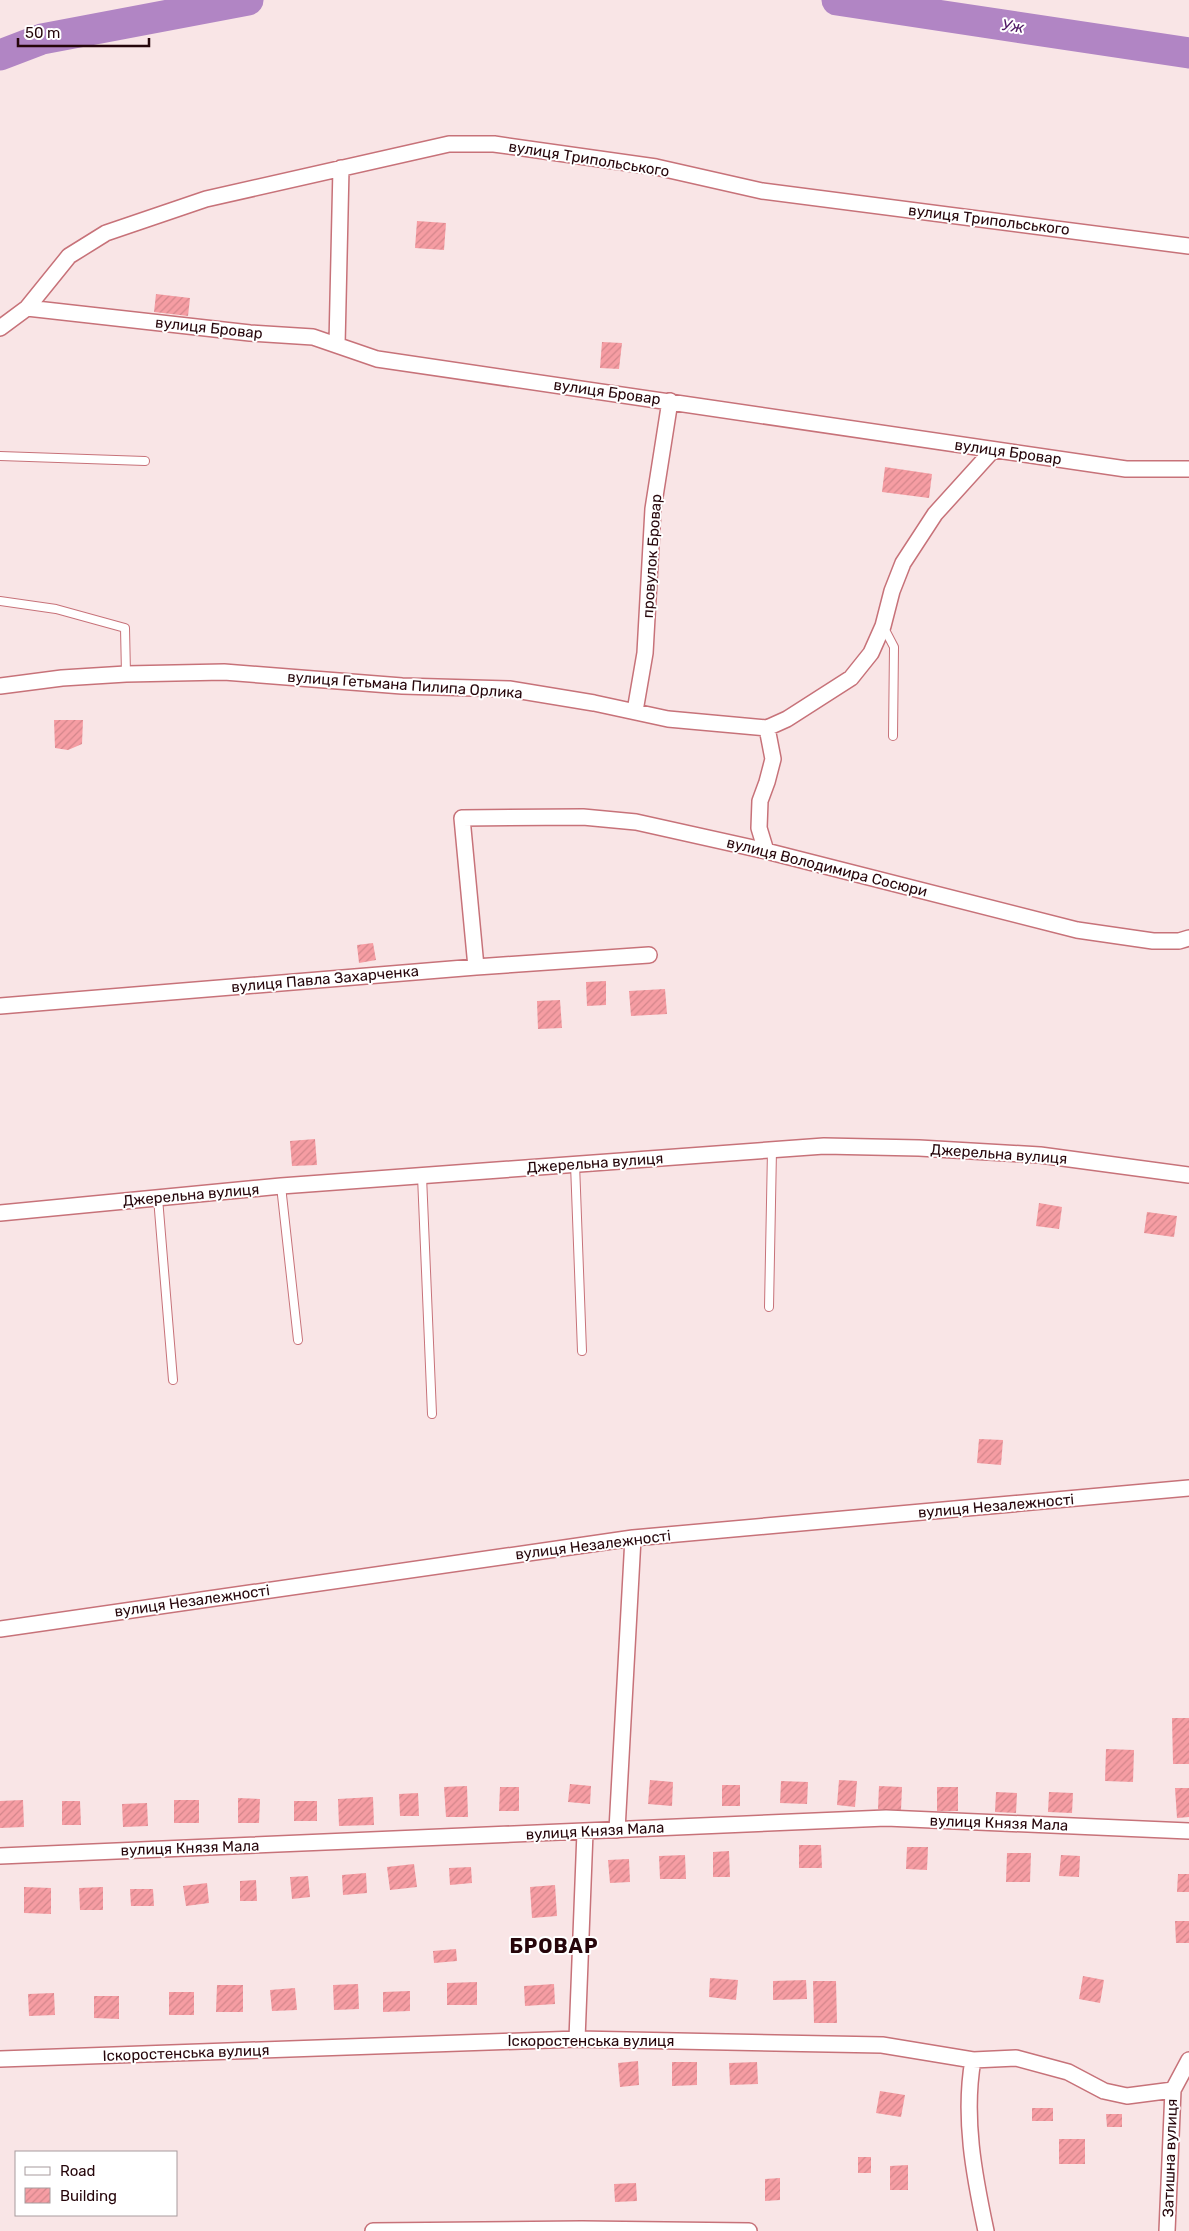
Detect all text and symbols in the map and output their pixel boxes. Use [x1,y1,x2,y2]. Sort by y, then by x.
scale bar [18,15,149,47]
water label: Уж [1001,15,1026,37]
text: 50 m [25,24,60,42]
street label: вулиця Трипольського [507,137,671,181]
street label: вулиця Трипольського [907,201,1071,239]
street label: вулиця Бровар [154,313,264,343]
street label: вулиця Бровар [552,376,662,408]
street label: вулиця Бровар [953,436,1063,468]
street label: провулок Бровар [639,493,665,619]
street label: вулиця Гетьмана Пилипа Орлика [287,668,523,702]
street label: вулиця Володимира Сосюри [725,833,929,901]
street label: вулиця Павла Захарченка [230,962,420,996]
street label: Джерельна вулиця [930,1140,1068,1168]
street label: Джерельна вулиця [526,1149,664,1177]
street label: Джерельна вулиця [122,1180,260,1210]
street label: вулиця Незалежності [917,1490,1075,1522]
street label: вулиця Незалежності [514,1527,672,1563]
street label: вулиця Незалежності [113,1581,271,1621]
street label: вулиця Князя Мала [929,1812,1069,1834]
street label: вулиця Князя Мала [525,1818,665,1844]
street label: вулиця Князя Мала [120,1837,260,1859]
district label: БРОВАР [510,1934,598,1958]
street label: Іскоростенська вулиця [508,2032,674,2050]
street label: Іскоростенська вулиця [102,2041,270,2065]
street label: Затишна вулиця [1159,2098,1181,2218]
legend [15,2151,178,2216]
text: Road [60,2162,96,2180]
text: Building [60,2187,117,2205]

